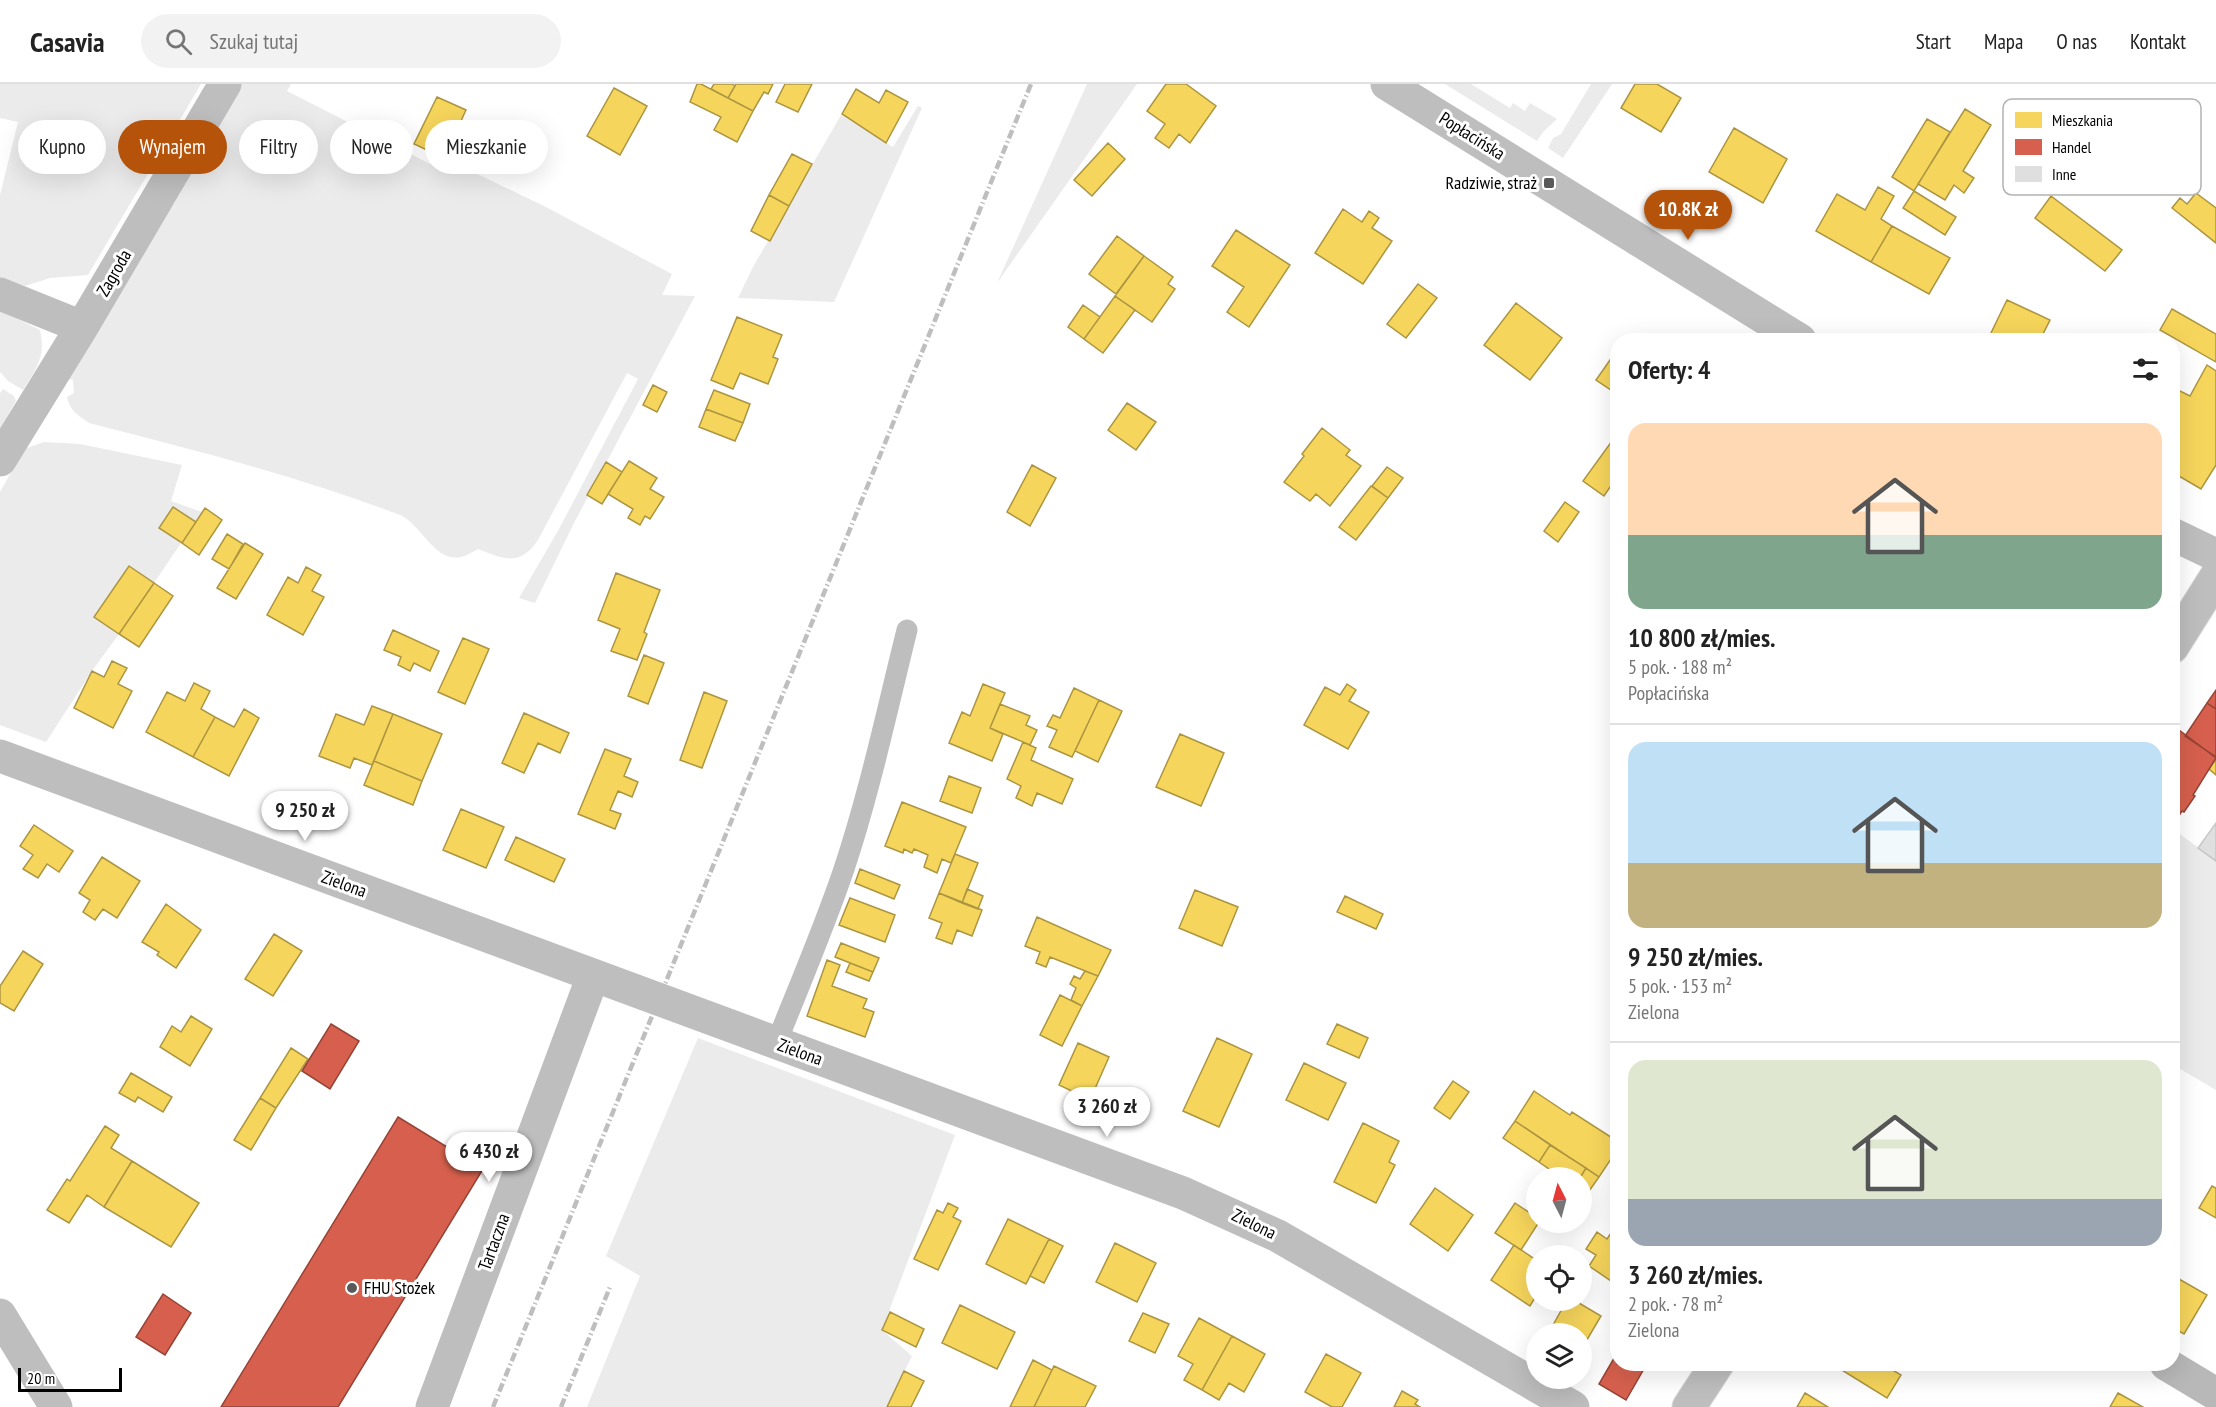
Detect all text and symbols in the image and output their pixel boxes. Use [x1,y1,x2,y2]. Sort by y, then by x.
search box [141,14,561,68]
text: Casavia [30,23,105,60]
icon: search [162,25,195,58]
text: Szukaj tutaj [210,27,298,55]
text: Start [1916,28,1951,55]
text: Mapa [1984,28,2023,55]
text: O nas [2056,28,2097,55]
text: Kontakt [2130,28,2186,55]
legend [2003,99,2201,195]
street label: Popłacińska [1435,106,1509,165]
text: Mieszkania [2052,110,2113,130]
chip: Kupno [18,120,106,174]
chip: Wynajem [118,120,227,174]
chip: Filtry [239,120,318,174]
chip: Nowe [330,120,413,174]
chip: Mieszkanie [425,120,548,174]
text: Handel [2052,137,2092,157]
text: Inne [2052,164,2076,184]
place label: Radziwie, straż [1445,171,1537,194]
marker: Radziwie, straż [1542,176,1556,190]
pin: 10.8K zł [1626,190,1750,241]
text: 10.8K zł [1658,196,1718,222]
street label: Zagroda [91,245,136,300]
text: Oferty: 4 [1628,353,1710,386]
icon: filters [2129,353,2162,386]
icon: home [1841,462,1949,570]
text: 10 800 zł/mies. [1628,621,1776,654]
text: 5 pok. · 188 m² [1628,654,1732,680]
text: Popłacińska [1628,680,1709,706]
icon: home [1841,781,1949,889]
pin: 9 250 zł [243,791,367,842]
text: 9 250 zł [275,797,335,823]
street label: Zielona [318,865,370,902]
text: 9 250 zł/mies. [1628,940,1763,973]
text: 5 pok. · 153 m² [1628,973,1732,999]
text: Zielona [1628,999,1679,1025]
street label: Zielona [774,1033,826,1070]
pin: 3 260 zł [1045,1087,1169,1138]
text: 3 260 zł [1077,1093,1137,1119]
icon: home [1841,1099,1949,1207]
pin: 6 430 zł [427,1132,551,1183]
text: 6 430 zł [459,1138,519,1164]
north arrow [1526,1167,1592,1233]
map controls [1526,1167,1592,1389]
street label: Zielona [1228,1203,1280,1244]
street label: Tartaczna [473,1210,514,1273]
button: locate [1526,1245,1592,1311]
text: 3 260 zł/mies. [1628,1258,1763,1291]
place label: FHU Stożek [364,1276,435,1299]
marker: FHU Stożek [345,1281,359,1295]
text: 2 pok. · 78 m² [1628,1291,1723,1317]
text: Zielona [1628,1317,1679,1343]
button: layers [1526,1323,1592,1389]
scale bar [18,1365,122,1392]
text: 20 m [27,1368,55,1388]

